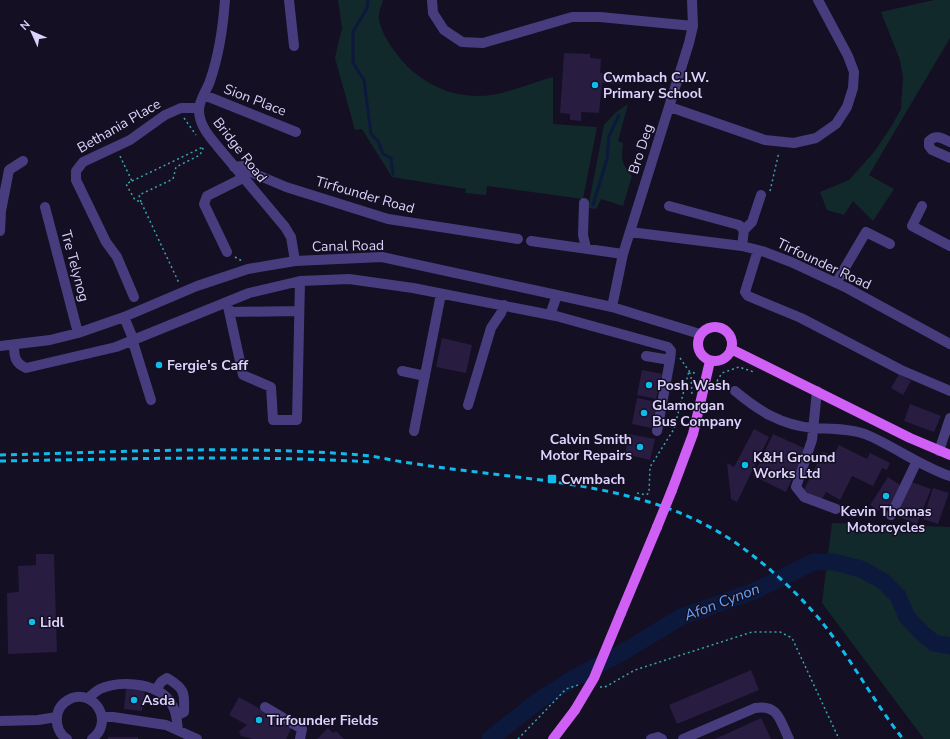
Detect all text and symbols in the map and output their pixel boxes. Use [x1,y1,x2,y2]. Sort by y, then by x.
north arrow [12,12,52,52]
text: N [17,17,33,33]
place label: Cwmbach C.I.W. Primary School [603,68,709,103]
street label: Sion Place [221,79,289,121]
marker: Cwmbach C.I.W. Primary School [590,80,600,90]
street label: Bethania Place [74,94,164,158]
street label: Bridge Road [209,114,271,186]
street label: Bro Deg [624,121,658,177]
street label: Tirfounder Road [313,172,417,218]
street label: Tre Telynog [56,228,94,304]
street label: Tirfounder Road [774,234,874,294]
street label: Canal Road [312,236,384,256]
place label: Fergie's Caff [167,356,249,375]
marker: Fergie's Caff [154,360,164,370]
place label: Posh Wash [657,376,730,395]
marker: Posh Wash [644,380,654,390]
place label: Glamorgan Bus Company [652,396,742,431]
marker: Glamorgan Bus Company [639,408,649,418]
place label: Calvin Smith Motor Repairs [540,430,632,465]
marker: Calvin Smith Motor Repairs [635,442,645,452]
place label: K&H Ground Works Ltd [753,448,836,483]
marker: K&H Ground Works Ltd [740,460,750,470]
place label: Cwmbach [561,470,625,489]
marker: Cwmbach [546,473,558,485]
marker: Kevin Thomas Motorcycles [881,491,891,501]
place label: Kevin Thomas Motorcycles [840,502,932,537]
water label: Afon Cynon [681,578,763,626]
place label: Lidl [40,613,65,632]
marker: Lidl [27,617,37,627]
place label: Asda [142,691,175,710]
marker: Asda [129,695,139,705]
place label: Tirfounder Fields [267,711,378,730]
marker: Tirfounder Fields [254,715,264,725]

